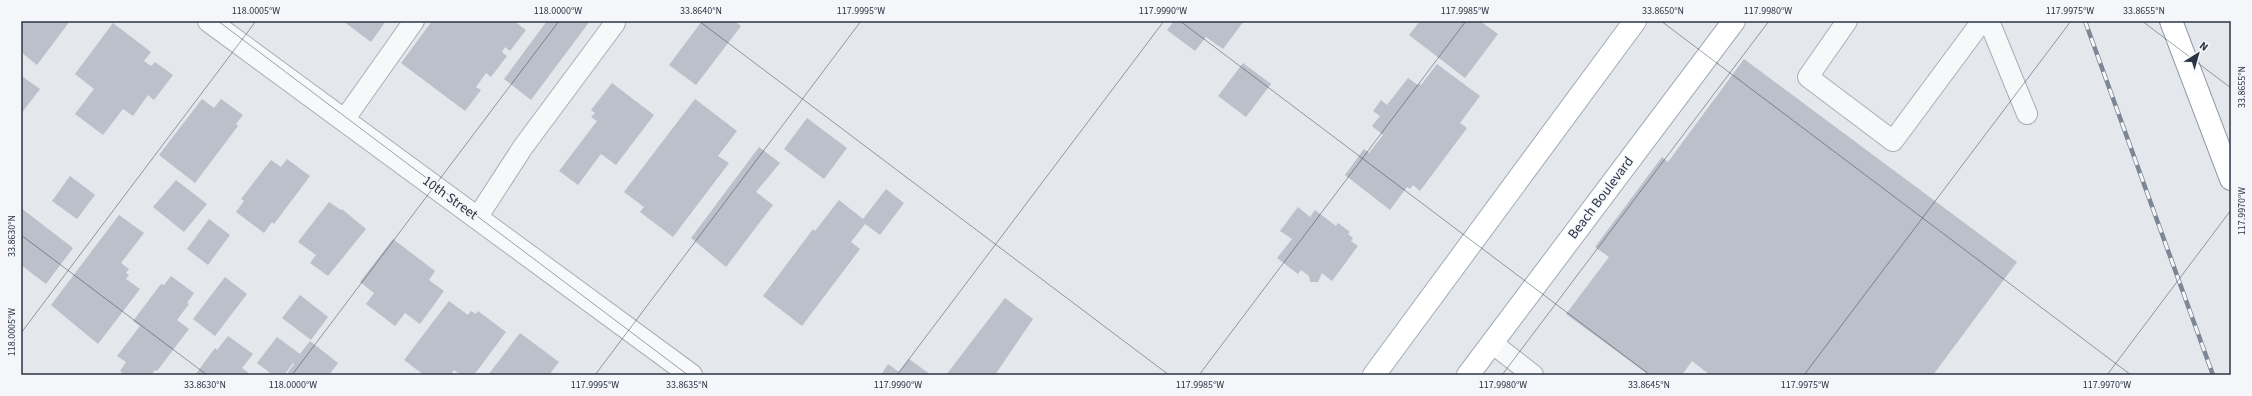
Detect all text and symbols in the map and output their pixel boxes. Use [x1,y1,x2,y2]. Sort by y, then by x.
text: 118.0005°W [232,4,280,18]
text: 118.0000°W [534,4,582,18]
text: 33.8640°N [680,4,722,18]
text: 117.9995°W [837,4,885,18]
text: 117.9990°W [1139,4,1187,18]
text: 117.9985°W [1441,4,1489,18]
text: 33.8650°N [1642,4,1684,18]
text: 117.9980°W [1744,4,1792,18]
text: 117.9975°W [2046,4,2094,18]
text: 33.8655°N [2123,4,2165,18]
north arrow [2178,34,2218,74]
text: N [2196,38,2211,55]
text: 33.8655°N [2235,66,2249,108]
street label: Beach Boulevard [1563,153,1639,243]
street label: 10th Street [418,171,482,225]
text: 117.9970°W [2235,187,2249,235]
text: 33.8630°N [5,215,19,257]
text: 118.0005°W [5,308,19,356]
text: 33.8630°N [184,378,226,392]
text: 118.0000°W [269,378,317,392]
text: 117.9995°W [571,378,619,392]
text: 33.8635°N [666,378,708,392]
text: 117.9990°W [874,378,922,392]
text: 117.9985°W [1176,378,1224,392]
text: 117.9980°W [1479,378,1527,392]
text: 33.8645°N [1628,378,1670,392]
text: 117.9975°W [1781,378,1829,392]
text: 117.9970°W [2083,378,2131,392]

